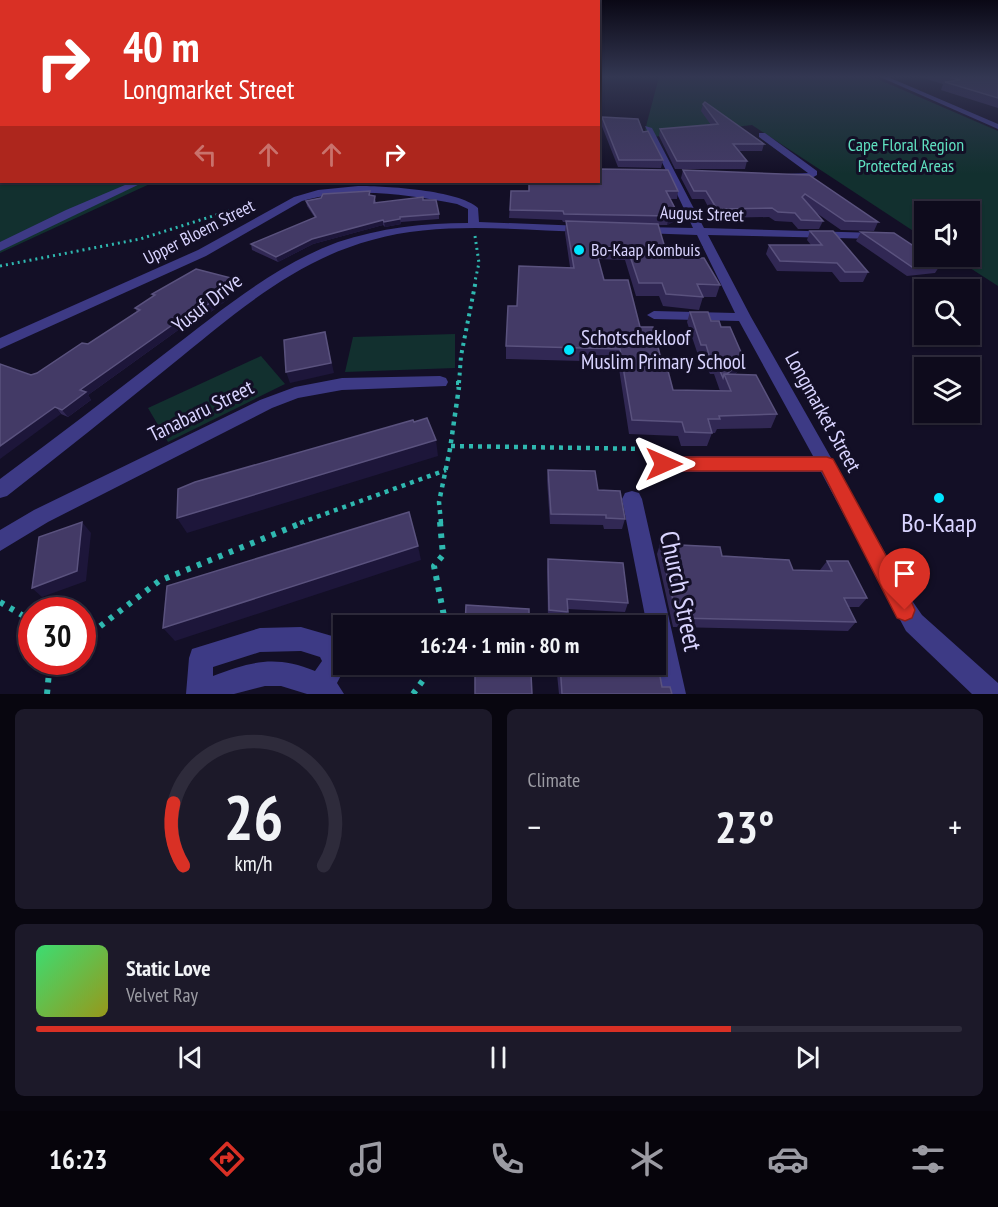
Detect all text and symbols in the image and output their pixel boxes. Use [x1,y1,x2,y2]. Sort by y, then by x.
text: 40 m [123,19,200,74]
icon: right [24,24,102,102]
text: Longmarket Street [123,72,294,106]
park label: Cape Floral Region Protected Areas [848,133,964,177]
icon: left [189,138,222,171]
icon: ahead [252,138,285,171]
icon: ahead [315,138,348,171]
icon: right [378,138,411,171]
street label: Upper Bloem Street [139,194,258,269]
street label: August Street [660,201,744,226]
map controls [914,201,980,423]
button: sound [914,201,980,267]
place label: Bo-Kaap Kombuis [591,238,700,261]
marker: Bo-Kaap Kombuis [572,243,586,257]
street label: Yusuf Drive [166,267,247,338]
button: search [914,279,980,345]
place label: Schotschekloof Muslim Primary School [581,324,746,375]
marker: Schotschekloof Muslim Primary School [562,343,576,357]
street label: Longmarket Street [779,347,868,477]
button: layers [914,357,980,423]
street label: Tanabaru Street [144,373,258,448]
position arrow [632,432,696,496]
marker: Bo-Kaap [932,491,946,505]
place label: Bo-Kaap [901,506,977,539]
street label: Church Street [653,528,710,654]
pin [879,548,930,610]
icon: arrive [888,557,921,590]
speed limit sign: 30 [18,597,96,675]
text: 16:24 · 1 min · 80 m [420,631,579,659]
text: Climate [528,767,580,793]
text: 26 [223,776,283,857]
text: 23° [715,797,774,855]
text: − [528,805,541,848]
text: + [948,805,962,848]
text: km/h [234,849,272,877]
text: Static Love [126,954,211,982]
text: Velvet Ray [126,982,198,1008]
icon: previous [174,1041,207,1074]
icon: pause [482,1041,515,1074]
icon: next [791,1041,824,1074]
icon: directions [206,1138,248,1180]
icon: music [346,1138,388,1180]
icon: phone [486,1138,528,1180]
icon: climate [626,1138,668,1180]
icon: car [767,1138,809,1180]
icon: filters [907,1138,949,1180]
text: 16:23 [49,1142,108,1176]

